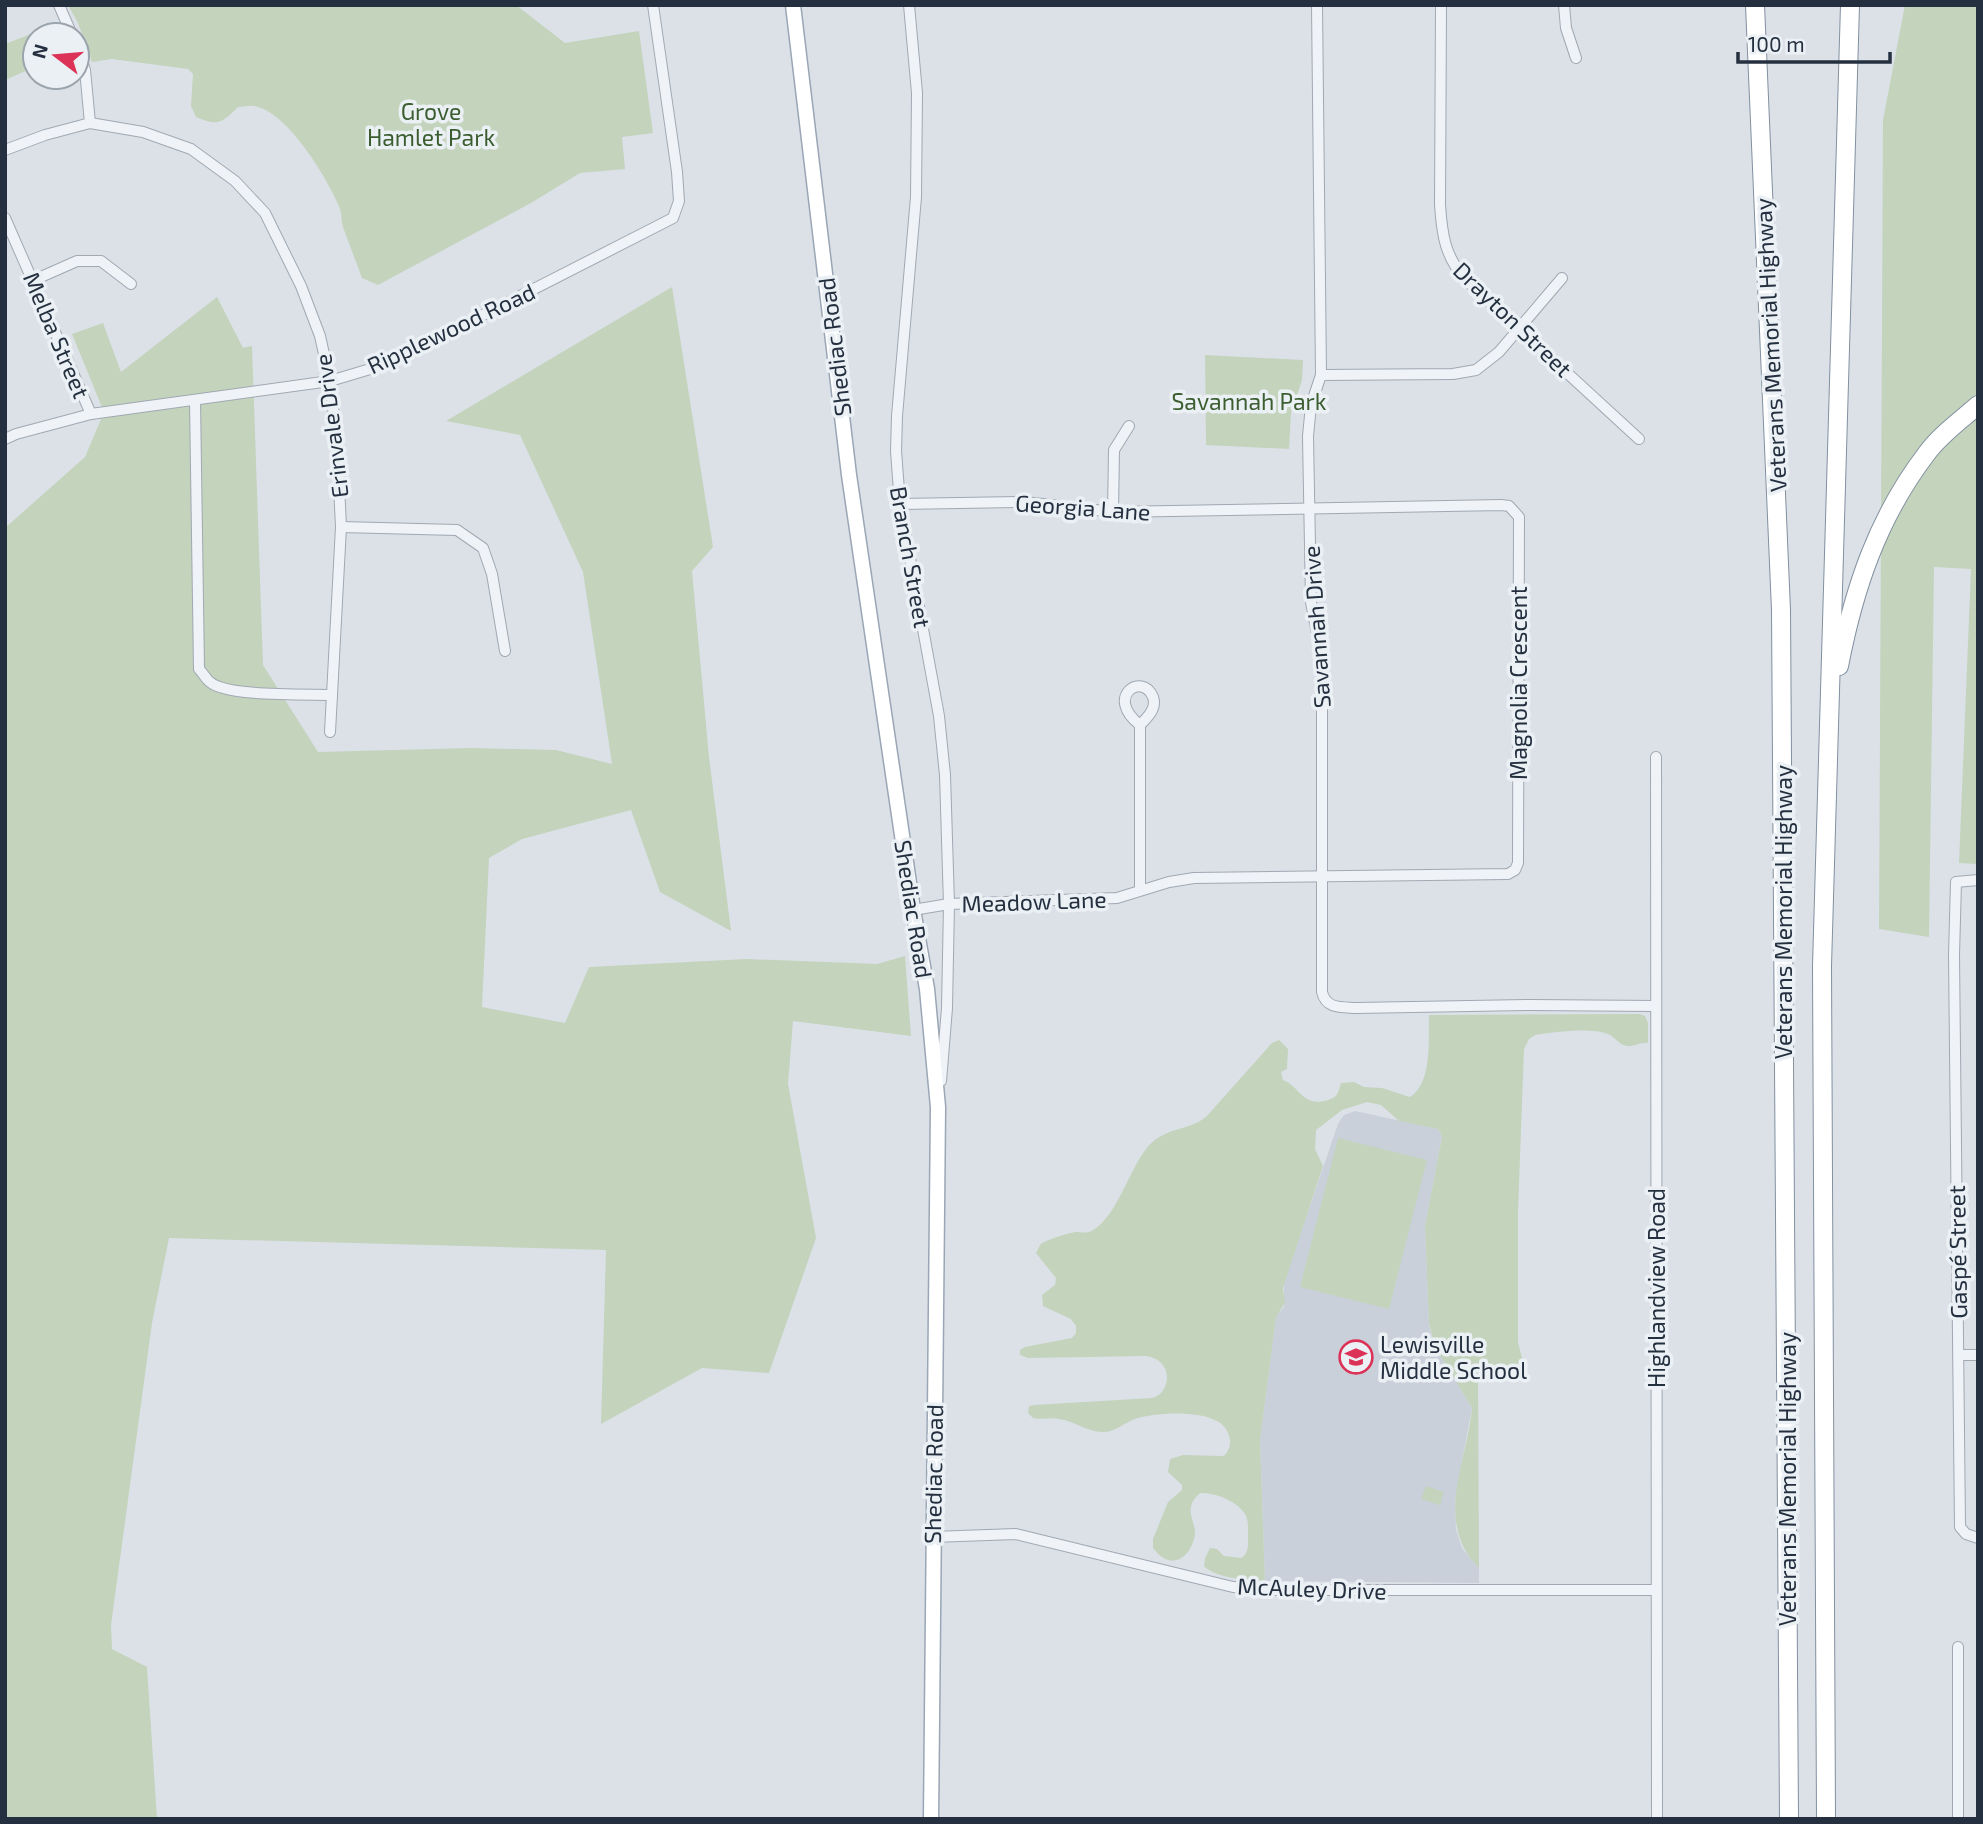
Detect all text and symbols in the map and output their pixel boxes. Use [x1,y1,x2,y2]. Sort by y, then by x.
north arrow [21,21,91,91]
scale bar [1738,21,1890,65]
text: 100 m [1748,31,1805,56]
text: N [26,41,52,61]
park label: Grove Hamlet Park [367,97,495,151]
street label: Veterans Memorial Highway [1748,197,1792,493]
street label: Drayton Street [1448,256,1578,383]
street label: Melba Street [18,268,96,402]
street label: Shediac Road [812,276,856,418]
street label: Ripplewood Road [363,277,539,379]
street label: Erinvale Drive [308,352,354,500]
park label: Savannah Park [1171,387,1327,415]
street label: Branch Street [885,484,937,630]
street label: Georgia Lane [1014,488,1152,526]
street label: Savannah Drive [1296,545,1336,709]
street label: Magnolia Crescent [1504,586,1532,780]
street label: Veterans Memorial Highway [1769,765,1797,1059]
street label: Shediac Road [889,838,939,980]
street label: Meadow Lane [961,884,1107,918]
street label: Gaspé Street [1942,1185,1972,1319]
street label: Highlandview Road [1642,1188,1670,1388]
place label: Lewisville Middle School [1380,1330,1527,1384]
street label: Veterans Memorial Highway [1773,1332,1801,1626]
school or university icon: Lewisville Middle School [1337,1338,1375,1376]
street label: Shediac Road [918,1404,948,1544]
street label: McAuley Drive [1237,1571,1387,1605]

